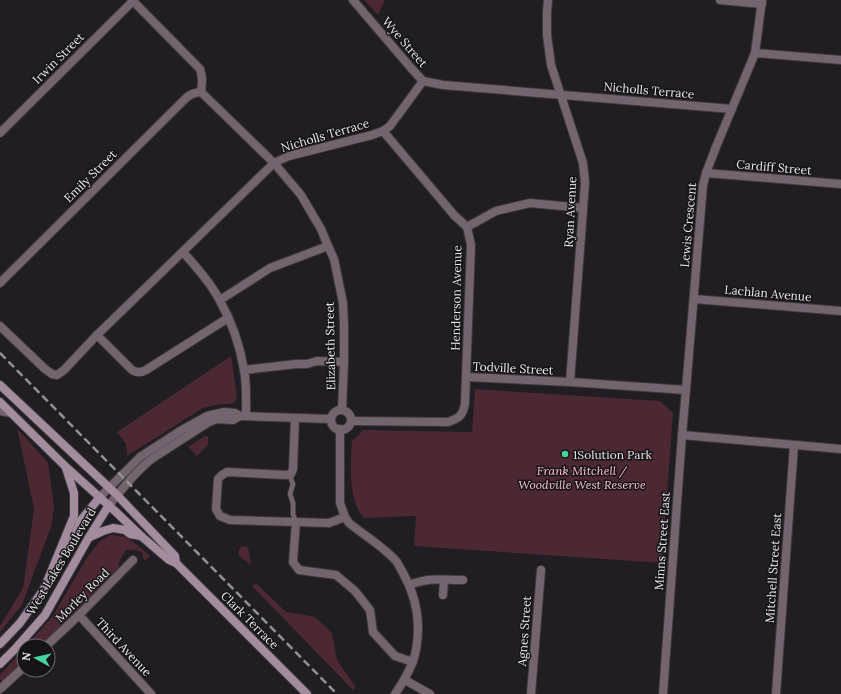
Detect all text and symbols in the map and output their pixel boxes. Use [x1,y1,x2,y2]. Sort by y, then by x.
street label: Wye Street [379,14,431,70]
street label: Irwin Street [29,29,87,87]
street label: Nicholls Terrace [603,79,696,101]
street label: Nicholls Terrace [279,115,371,155]
street label: Emily Street [61,146,120,205]
street label: Cardiff Street [736,156,813,178]
street label: Ryan Avenue [561,176,579,248]
street label: Lewis Crescent [677,182,699,268]
street label: Henderson Avenue [448,245,464,351]
street label: Lachlan Avenue [724,282,813,304]
street label: Elizabeth Street [322,301,338,391]
street label: Todville Street [472,358,554,378]
place label: 1Solution Park [573,447,653,462]
marker: 1Solution Park [560,449,570,459]
park label: Frank Mitchell / Woodville West Reserve [518,463,646,492]
street label: Minns Street East [651,491,673,591]
street label: West Lakes Boulevard [23,505,99,617]
street label: Mitchell Street East [762,512,784,623]
street label: Morley Road [52,565,112,625]
street label: Clark Terrace [218,588,282,652]
street label: Agnes Street [514,595,534,668]
street label: Third Avenue [93,615,155,680]
north arrow [16,638,56,678]
text: N [19,651,34,662]

